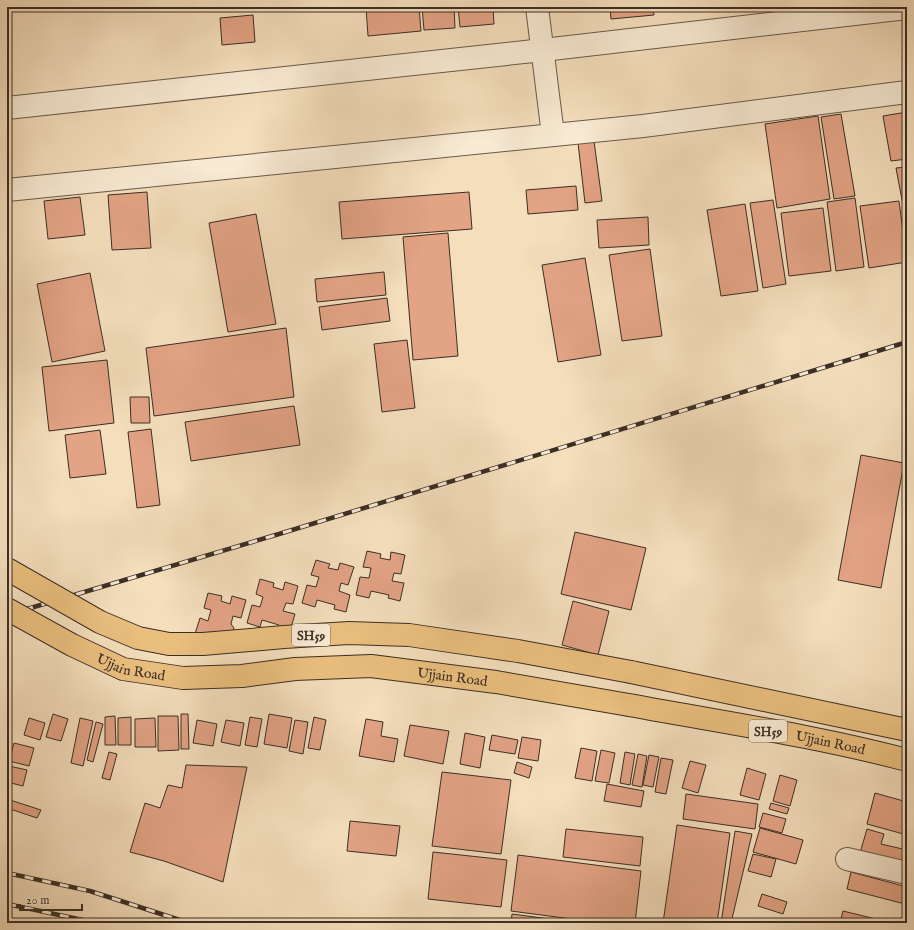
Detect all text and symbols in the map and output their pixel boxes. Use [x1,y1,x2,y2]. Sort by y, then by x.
road number: SH59 [292,624,330,646]
street label: Ujjain Road [93,650,167,685]
street label: Ujjain Road [416,664,489,691]
road number: SH59 [749,720,787,742]
street label: Ujjain Road [794,727,867,760]
scale bar [20,886,82,912]
text: 20 m [26,893,49,908]

